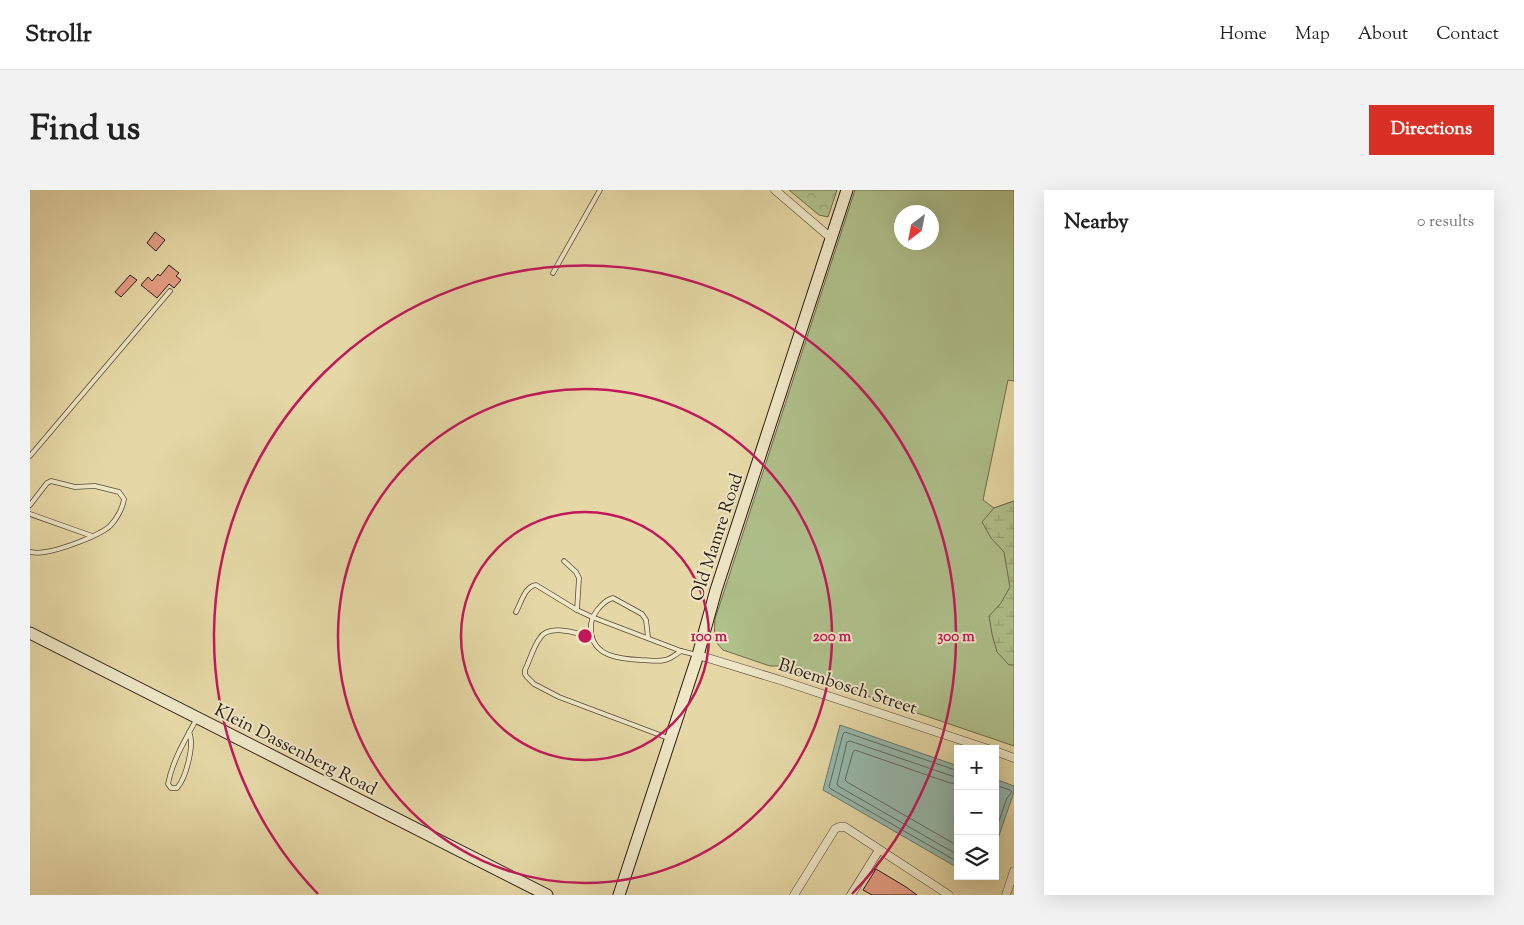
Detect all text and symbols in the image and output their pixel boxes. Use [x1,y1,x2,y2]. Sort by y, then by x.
text: Strollr [25,18,92,52]
text: Home [1220,22,1267,48]
text: Map [1295,22,1330,48]
text: About [1358,22,1408,48]
text: Contact [1436,22,1499,48]
text: Find us [30,105,140,156]
button: Directions [1369,105,1494,155]
north arrow [894,205,939,250]
text: Nearby [1064,208,1129,238]
text: 0 results [1417,211,1474,234]
street label: Old Mamre Road [685,470,751,605]
centre of rings [576,627,594,645]
text: 100 m [691,627,728,648]
text: 200 m [813,627,852,648]
text: 300 m [937,627,975,648]
street label: Bloembosch Street [775,653,920,723]
street label: Klein Dassenberg Road [209,698,381,803]
map controls [954,745,999,880]
button: + [954,745,999,790]
button: − [954,790,999,835]
button: layers [954,835,999,880]

